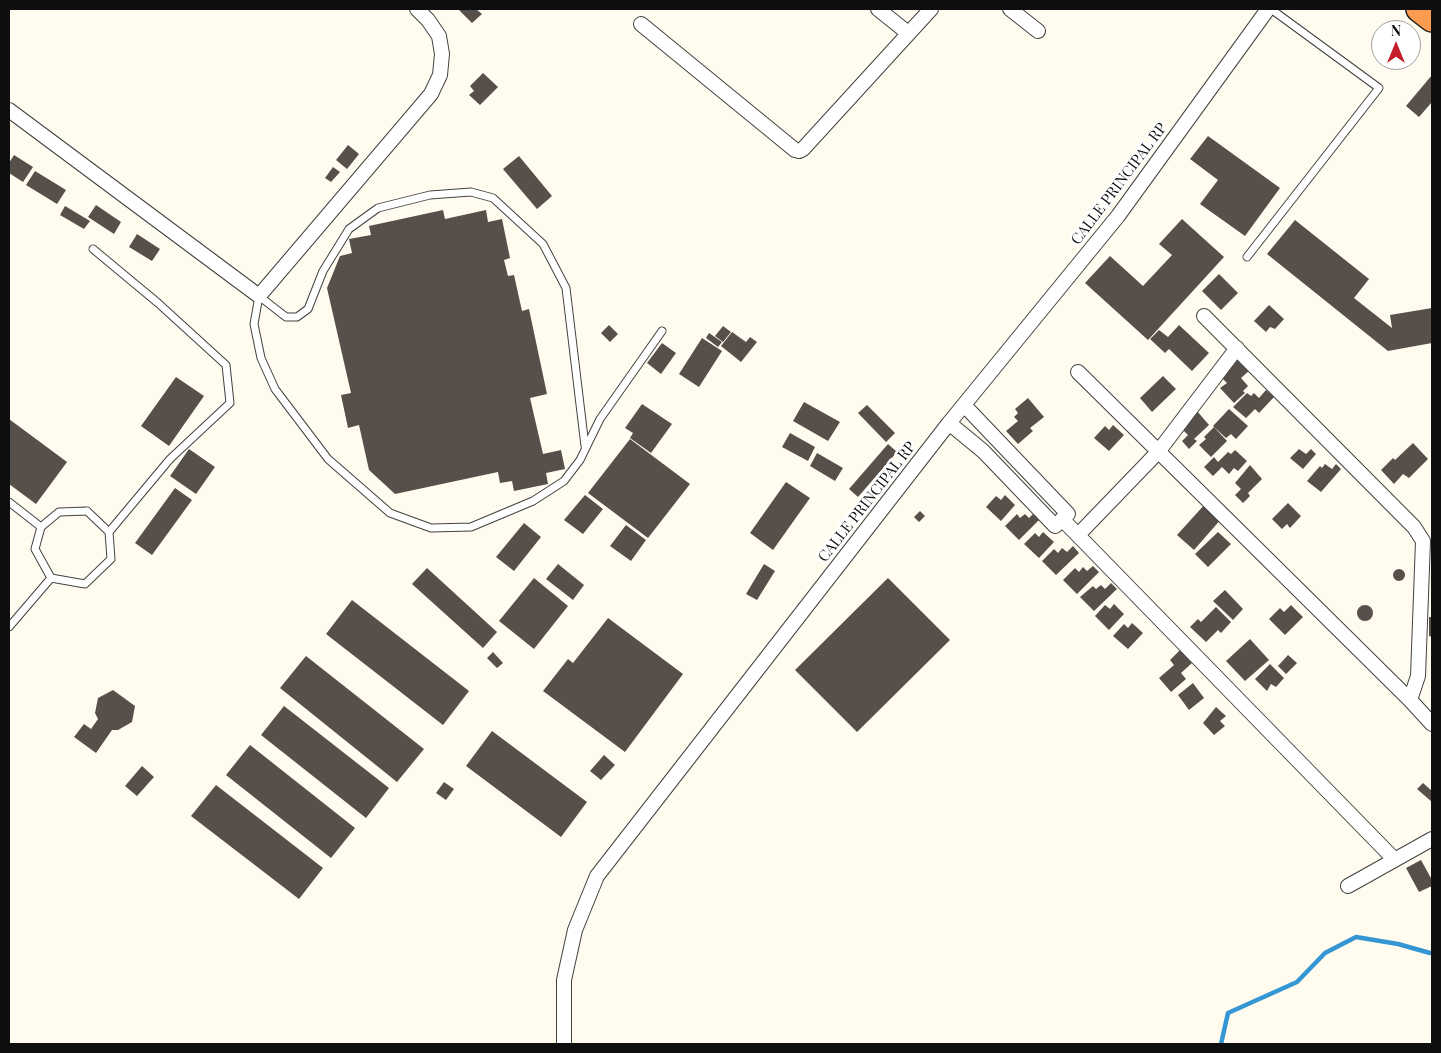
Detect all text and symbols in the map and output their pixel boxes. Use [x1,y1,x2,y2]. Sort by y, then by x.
north arrow [1371,20,1421,70]
text: N [1391,21,1401,40]
street label: CALLE PRINCIPAL RP [1067,120,1171,248]
street label: CALLE PRINCIPAL RP [814,438,920,566]

